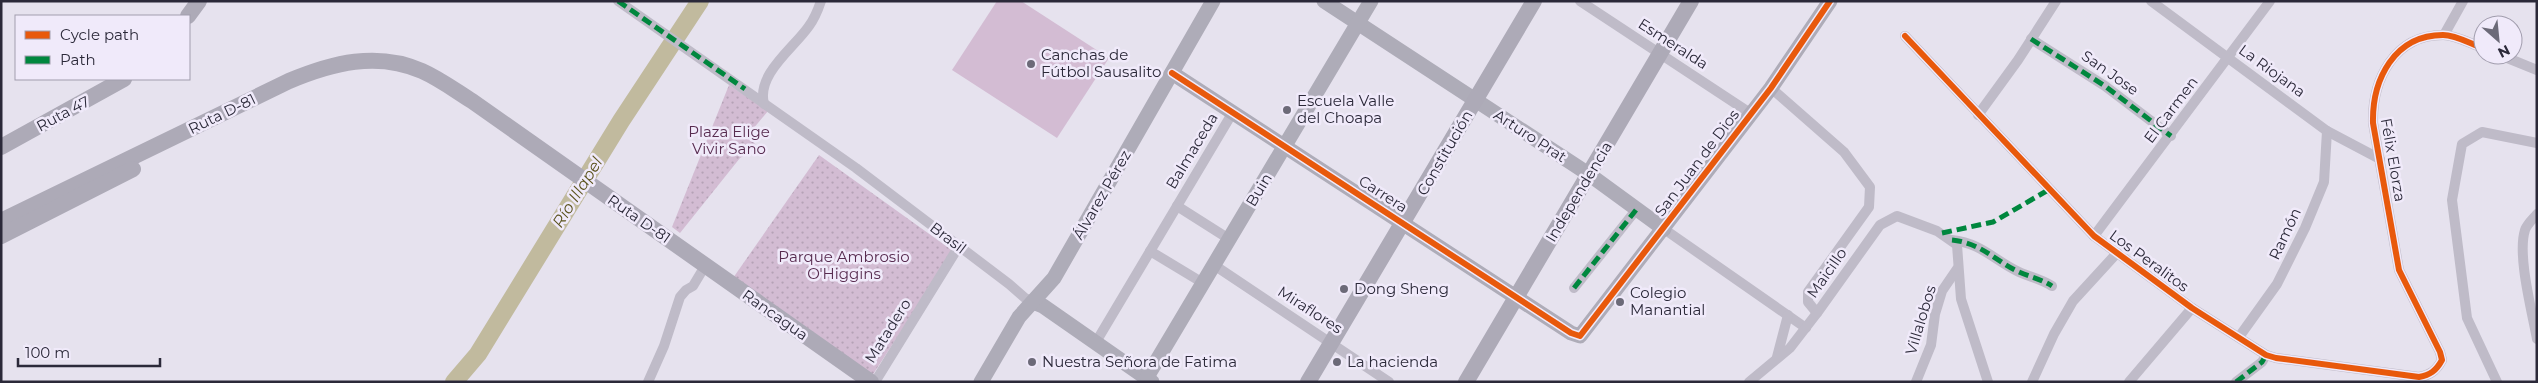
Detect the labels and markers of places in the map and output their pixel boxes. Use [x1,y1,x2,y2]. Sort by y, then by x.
place label: Canchas de Fútbol Sausalito [1041,45,1161,81]
marker: Canchas de Fútbol Sausalito [1025,58,1037,70]
place label: Escuela Valle del Choapa [1297,91,1394,127]
marker: Escuela Valle del Choapa [1281,104,1293,116]
place label: Dong Sheng [1354,279,1449,298]
marker: Dong Sheng [1338,283,1350,295]
place label: Colegio Manantial [1630,283,1705,319]
marker: Colegio Manantial [1614,296,1626,308]
place label: Nuestra Señora de Fatima [1042,352,1237,371]
place label: La hacienda [1347,352,1438,371]
marker: Nuestra Señora de Fatima [1026,356,1038,368]
marker: La hacienda [1331,356,1343,368]

